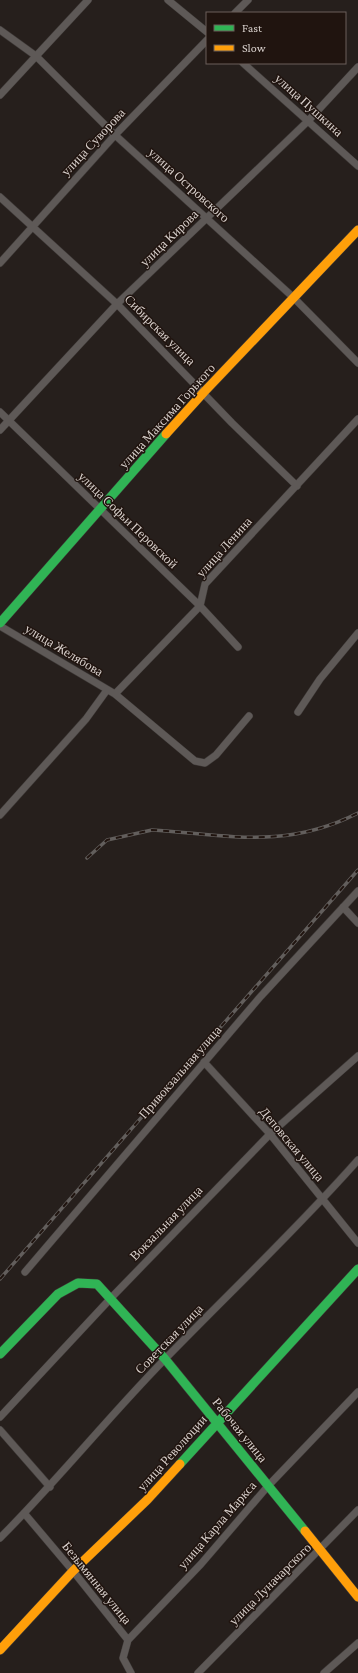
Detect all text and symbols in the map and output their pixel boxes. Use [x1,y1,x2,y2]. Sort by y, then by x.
legend [206,12,346,64]
text: Fast [242,21,263,35]
text: Slow [242,41,266,55]
street label: улица Пушкина [272,71,346,140]
street label: улица Суворова [58,105,128,179]
street label: улица Островского [145,145,233,225]
street label: улица Кирова [137,206,201,269]
street label: Сибирская улица [122,292,199,369]
street label: улица Максима Горького [116,360,218,472]
street label: улица Софьи Перовской [75,469,181,571]
street label: улица Ленина [193,514,255,580]
street label: улица Желябова [22,621,106,679]
street label: Привокзальная улица [136,1022,225,1122]
street label: Деповская улица [257,1104,328,1184]
street label: Вокзальная улица [127,1182,206,1263]
street label: Советская улица [132,1301,206,1377]
street label: Рабочая улица [209,1395,271,1465]
street label: улица Революции [134,1412,210,1494]
street label: улица Карла Маркса [175,1478,259,1572]
street label: Безымянная улица [59,1539,135,1627]
street label: улица Луначарского [226,1540,314,1628]

